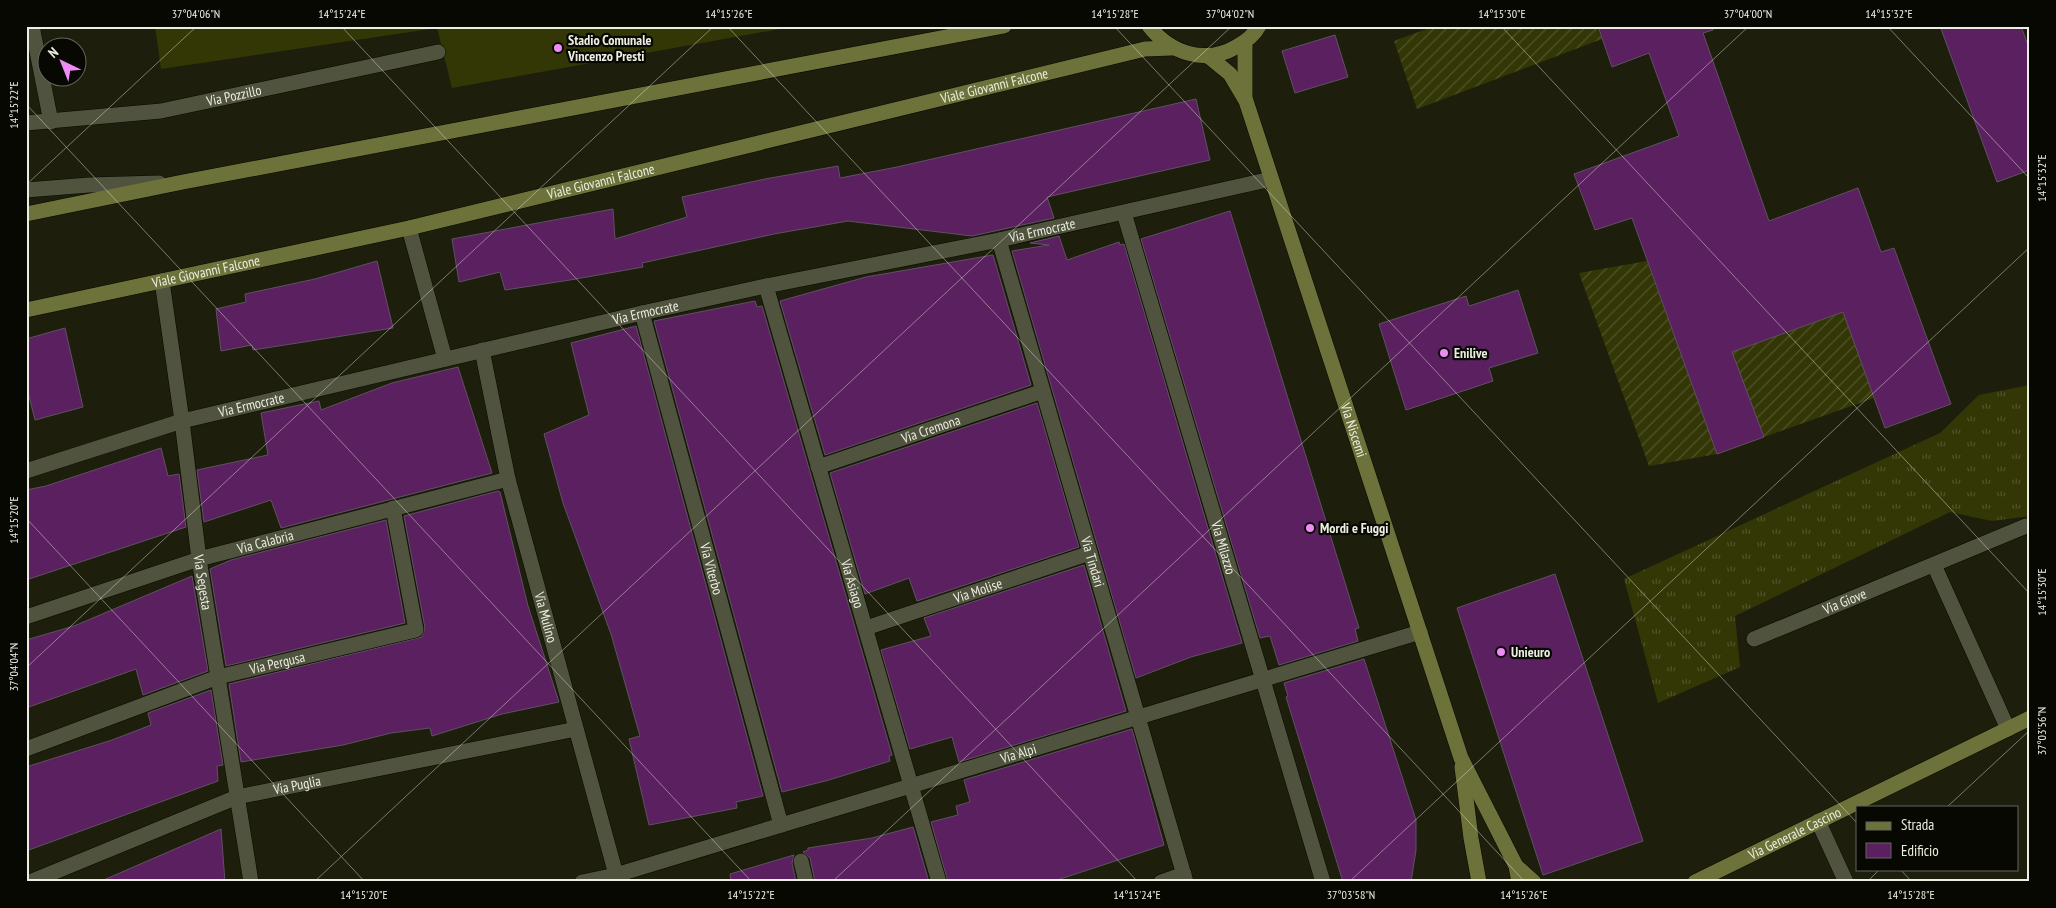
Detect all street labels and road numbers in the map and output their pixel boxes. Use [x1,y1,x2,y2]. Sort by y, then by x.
street label: Viale Giovanni Falcone [938,64,1050,108]
street label: Via Pozzillo [204,81,263,110]
street label: Viale Giovanni Falcone [544,160,656,203]
street label: Via Ermocrate [1006,214,1077,247]
street label: Viale Giovanni Falcone [149,251,262,292]
street label: Via Ermocrate [610,296,681,329]
street label: Via Ermocrate [216,388,286,421]
street label: Via Niscemi [1336,400,1371,460]
street label: Via Cremona [898,411,962,448]
street label: Via Milazzo [1207,518,1240,576]
street label: Via Calabria [234,526,295,558]
street label: Via Tindari [1077,533,1109,589]
street label: Via Viterbo [696,540,727,597]
street label: Via Segesta [189,553,216,611]
street label: Via Asiago [837,556,868,610]
street label: Via Molise [950,574,1005,607]
street label: Via Giove [1819,584,1869,619]
street label: Via Mulino [530,589,561,645]
street label: Via Pergusa [247,648,307,678]
street label: Via Alpi [997,739,1039,768]
street label: Via Puglia [271,771,322,799]
street label: Via Generale Cascino [1744,803,1844,864]

